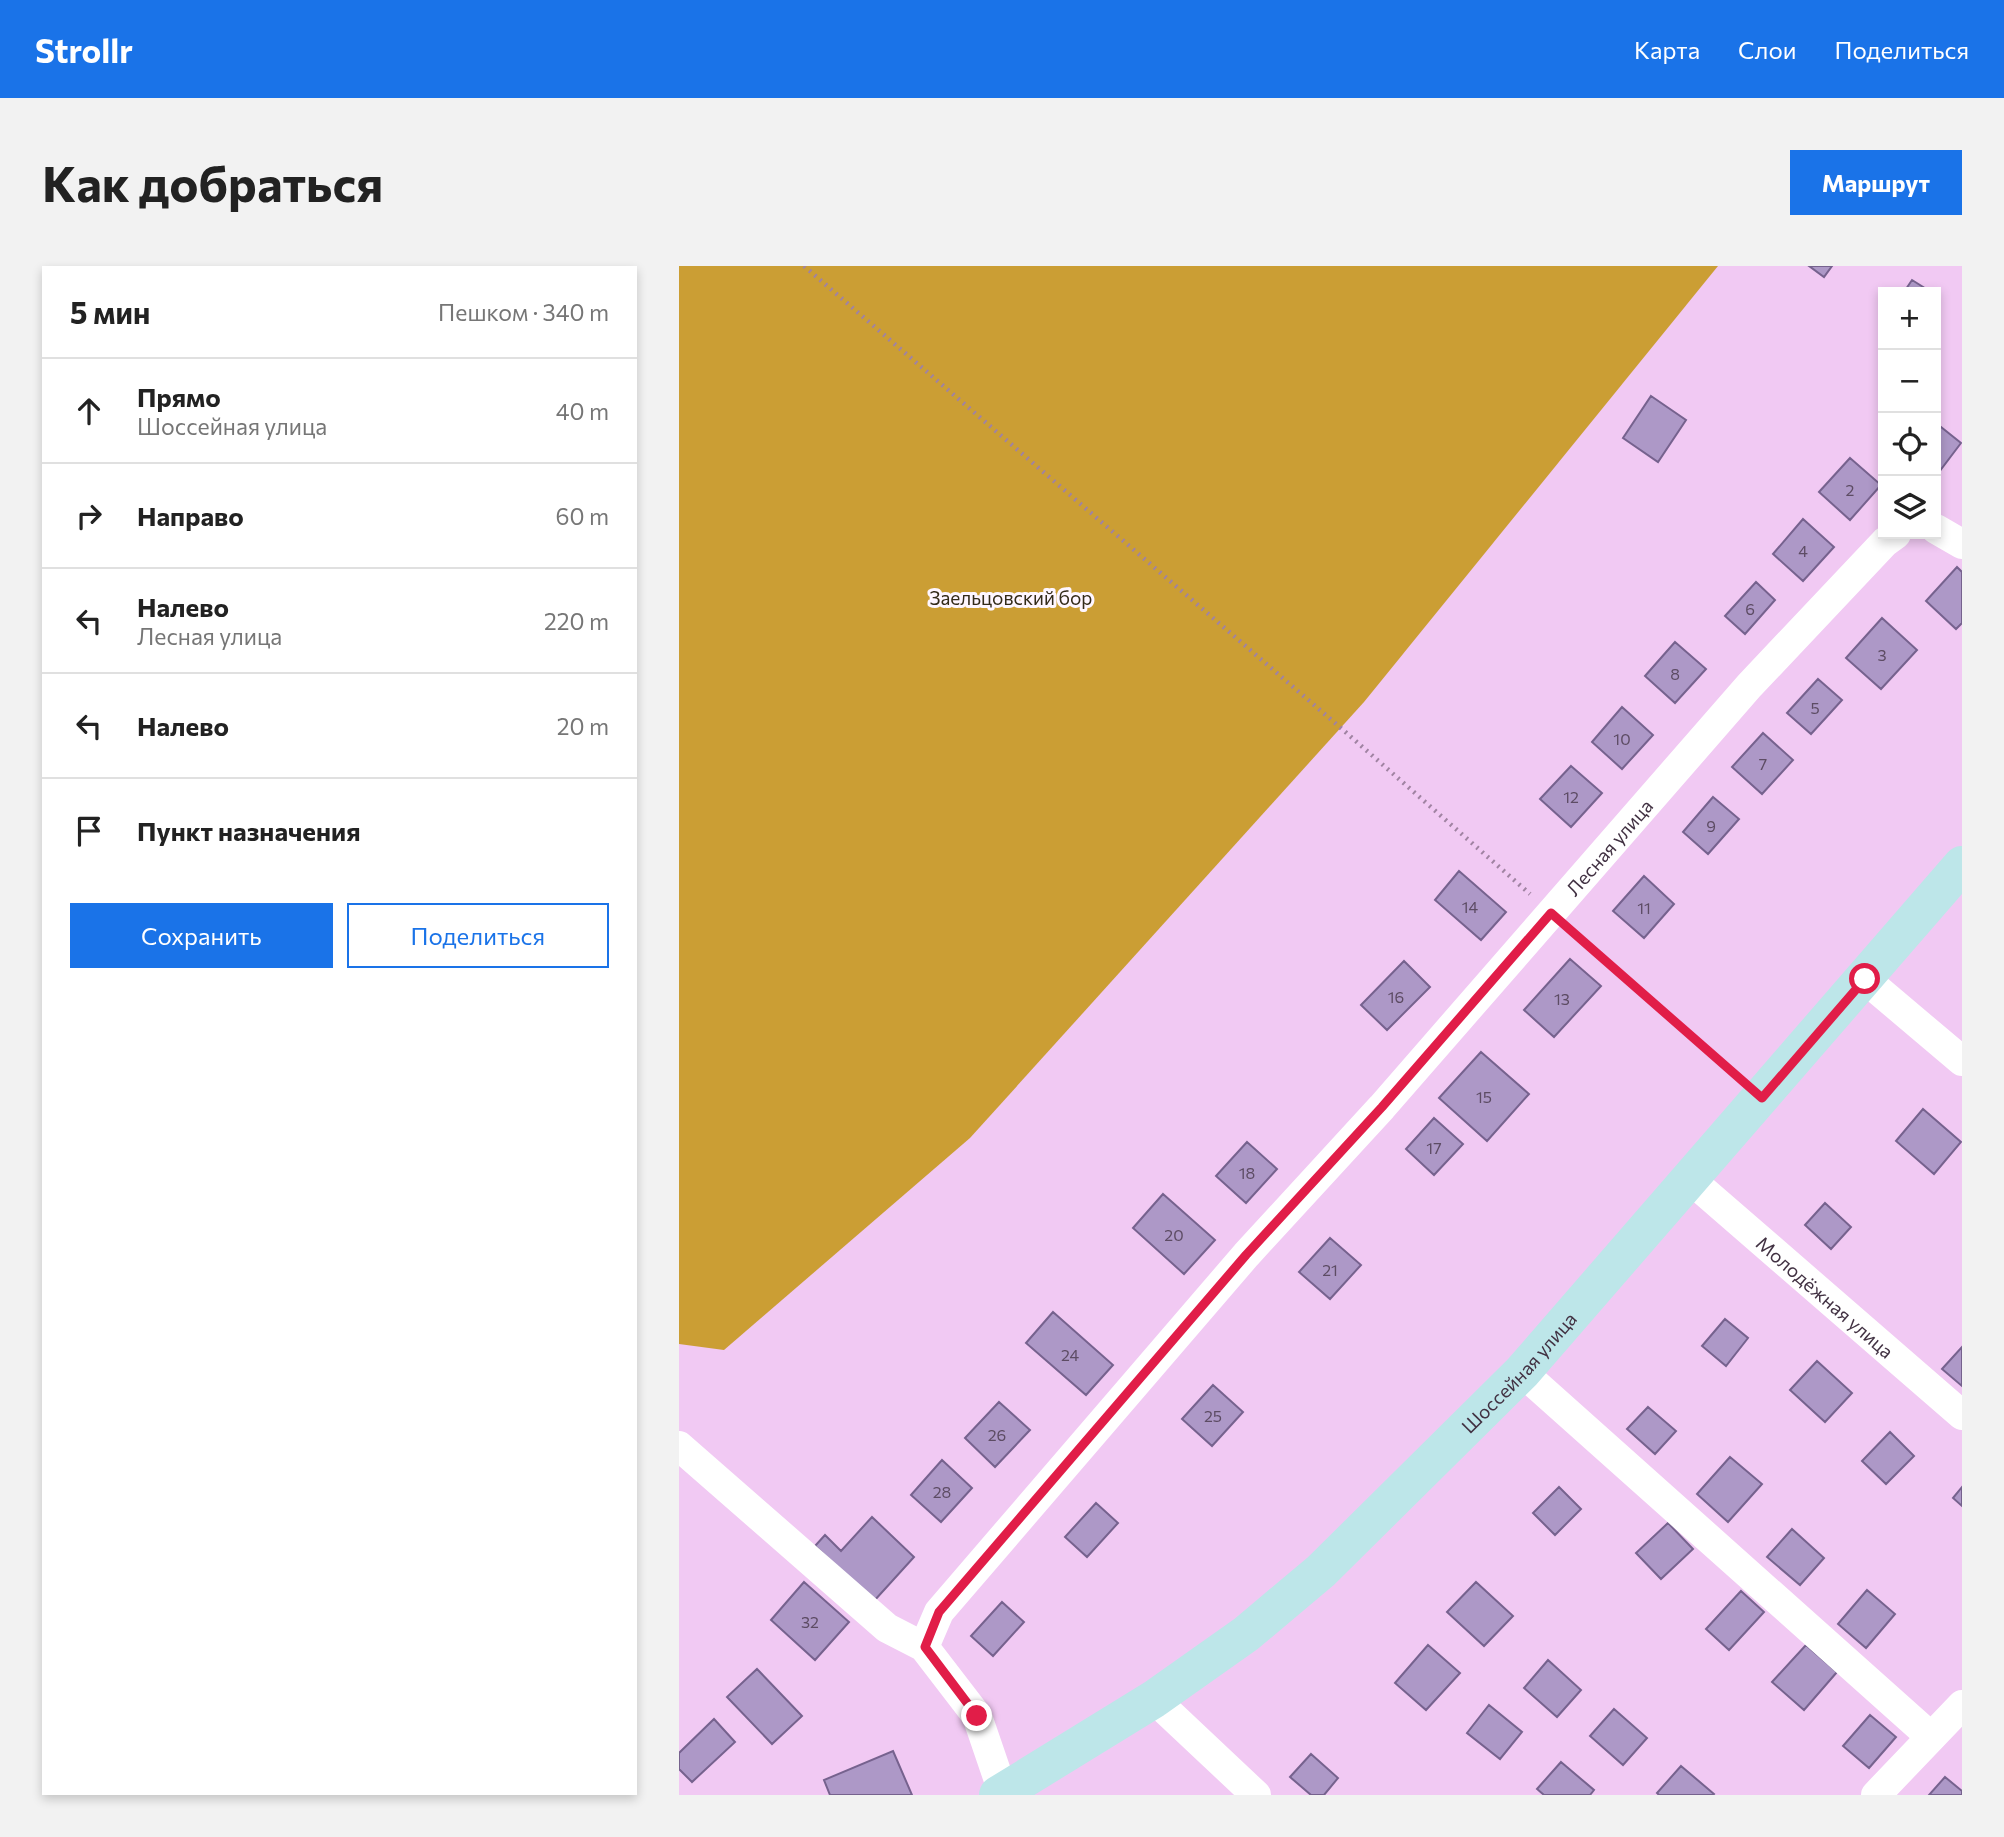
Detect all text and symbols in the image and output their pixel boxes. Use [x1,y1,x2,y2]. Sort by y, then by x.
text: Strollr [35,29,133,70]
text: Карта [1634,35,1700,64]
text: Слои [1738,35,1796,64]
text: Поделиться [1834,35,1969,64]
button: Маршрут [1790,150,1962,215]
text: Как добраться [42,152,383,212]
map controls [1878,287,1941,539]
button: + [1878,287,1941,350]
text: 5 мин [70,293,150,330]
text: Пешком · 340 m [438,298,609,326]
button: − [1878,350,1941,413]
text: Прямо [137,381,221,412]
icon: ahead [70,392,108,430]
text: 40 m [556,397,609,425]
text: Шоссейная улица [137,412,327,440]
button: locate [1878,413,1941,476]
button: layers [1878,476,1941,539]
house number: 2 [1846,480,1855,499]
icon: right [70,497,108,535]
text: Направо [137,500,244,531]
text: 60 m [556,502,609,530]
house number: 4 [1798,541,1808,560]
park label: Заельцовский бор [930,586,1092,609]
text: Налево [137,591,229,622]
house number: 6 [1745,599,1755,618]
icon: left [70,602,108,640]
text: 220 m [544,607,609,635]
text: Лесная улица [137,622,282,650]
house number: 3 [1877,645,1887,664]
house number: 8 [1670,664,1680,683]
house number: 5 [1810,698,1820,717]
icon: left [70,707,108,745]
text: Налево [137,710,229,741]
text: 20 m [557,712,609,740]
house number: 10 [1613,729,1631,748]
house number: 7 [1759,754,1767,773]
house number: 12 [1563,787,1579,806]
street label: Лесная улица [1561,794,1657,900]
icon: arrive [70,812,108,850]
text: Пункт назначения [137,815,361,846]
house number: 9 [1706,816,1716,835]
house number: 14 [1462,897,1479,916]
house number: 11 [1637,898,1651,917]
button: Сохранить [70,903,333,968]
button: Поделиться [347,903,609,968]
route start [1849,963,1880,994]
house number: 16 [1388,987,1404,1006]
house number: 13 [1554,989,1570,1008]
house number: 15 [1476,1087,1492,1106]
house number: 17 [1426,1138,1442,1157]
house number: 18 [1239,1163,1255,1182]
house number: 20 [1164,1225,1184,1244]
street label: Молодёжная улица [1752,1231,1899,1362]
house number: 21 [1322,1260,1338,1279]
street label: Шоссейная улица [1456,1307,1581,1437]
house number: 24 [1061,1345,1079,1364]
house number: 25 [1204,1406,1222,1425]
house number: 26 [988,1425,1006,1444]
house number: 28 [933,1482,951,1501]
house number: 32 [801,1612,819,1631]
route end [961,1700,992,1731]

